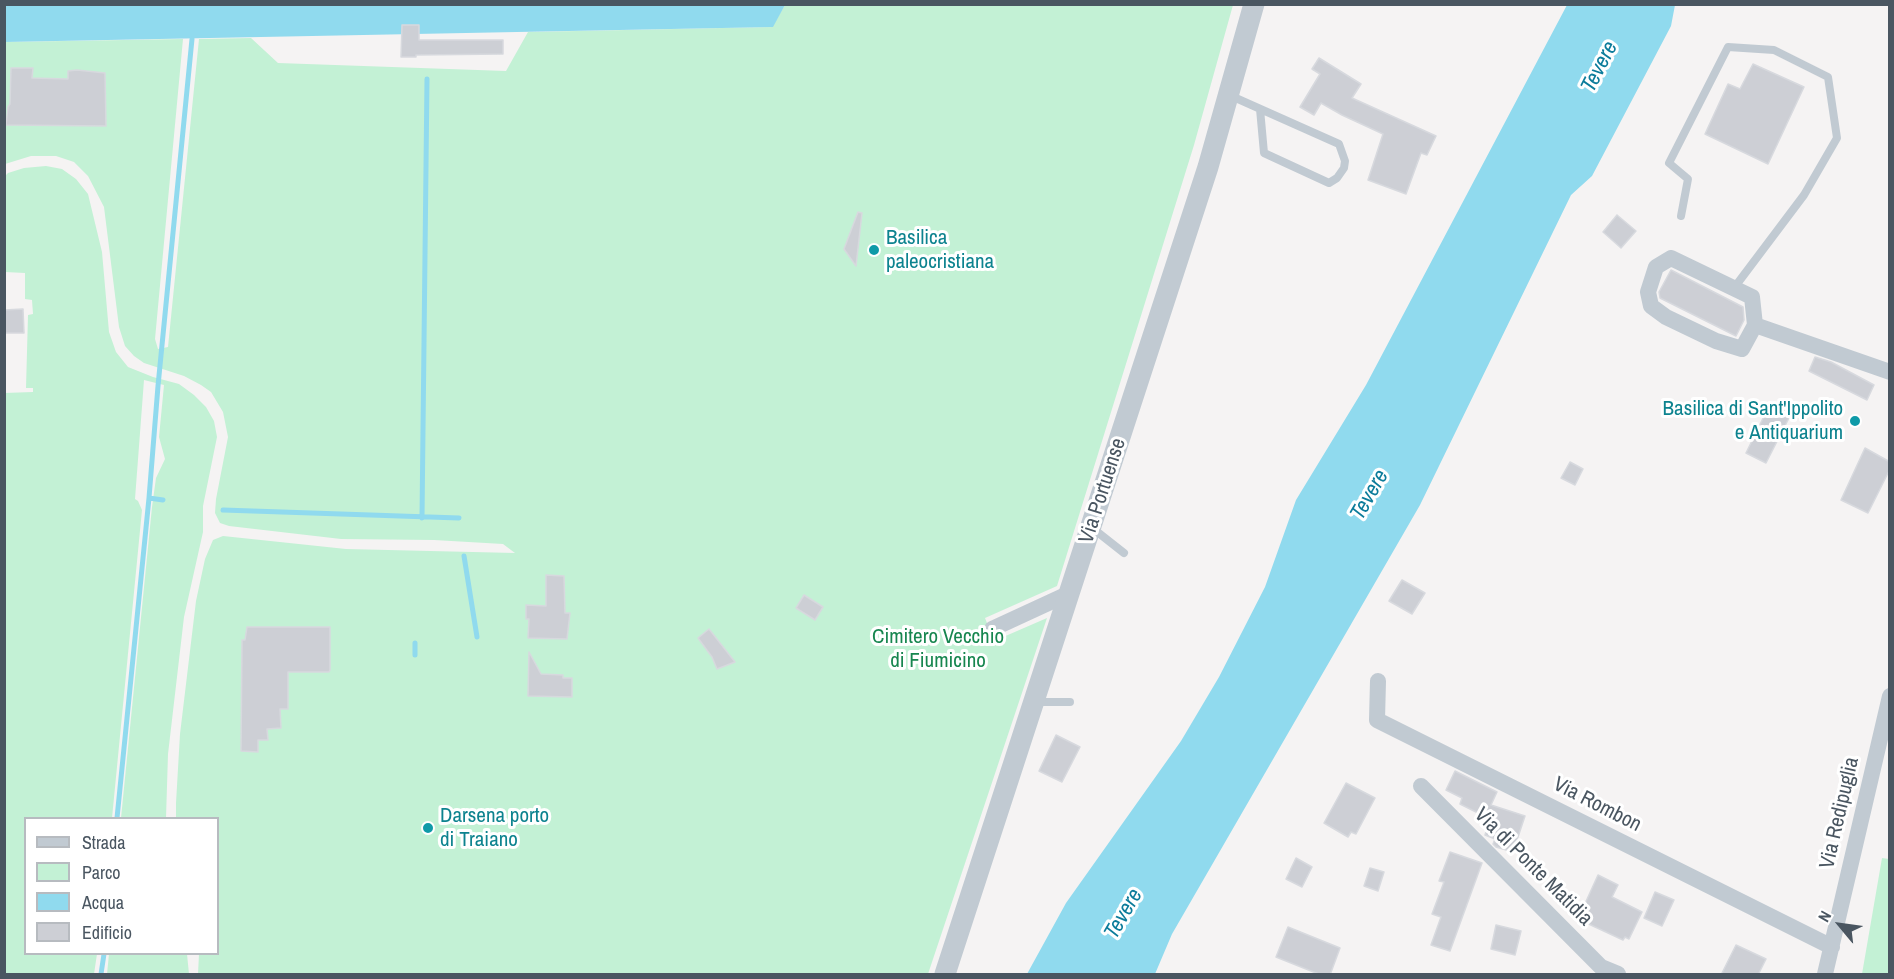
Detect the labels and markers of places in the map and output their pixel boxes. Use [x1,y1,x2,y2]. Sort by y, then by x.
place label: Basilica paleocristiana [886,225,994,275]
marker: Basilica paleocristiana [867,243,881,257]
place label: Basilica di Sant'Ippolito e Antiquarium [1663,396,1843,446]
marker: Basilica di Sant'Ippolito e Antiquarium [1848,414,1862,428]
place label: Darsena porto di Traiano [440,803,549,853]
marker: Darsena porto di Traiano [421,821,435,835]

